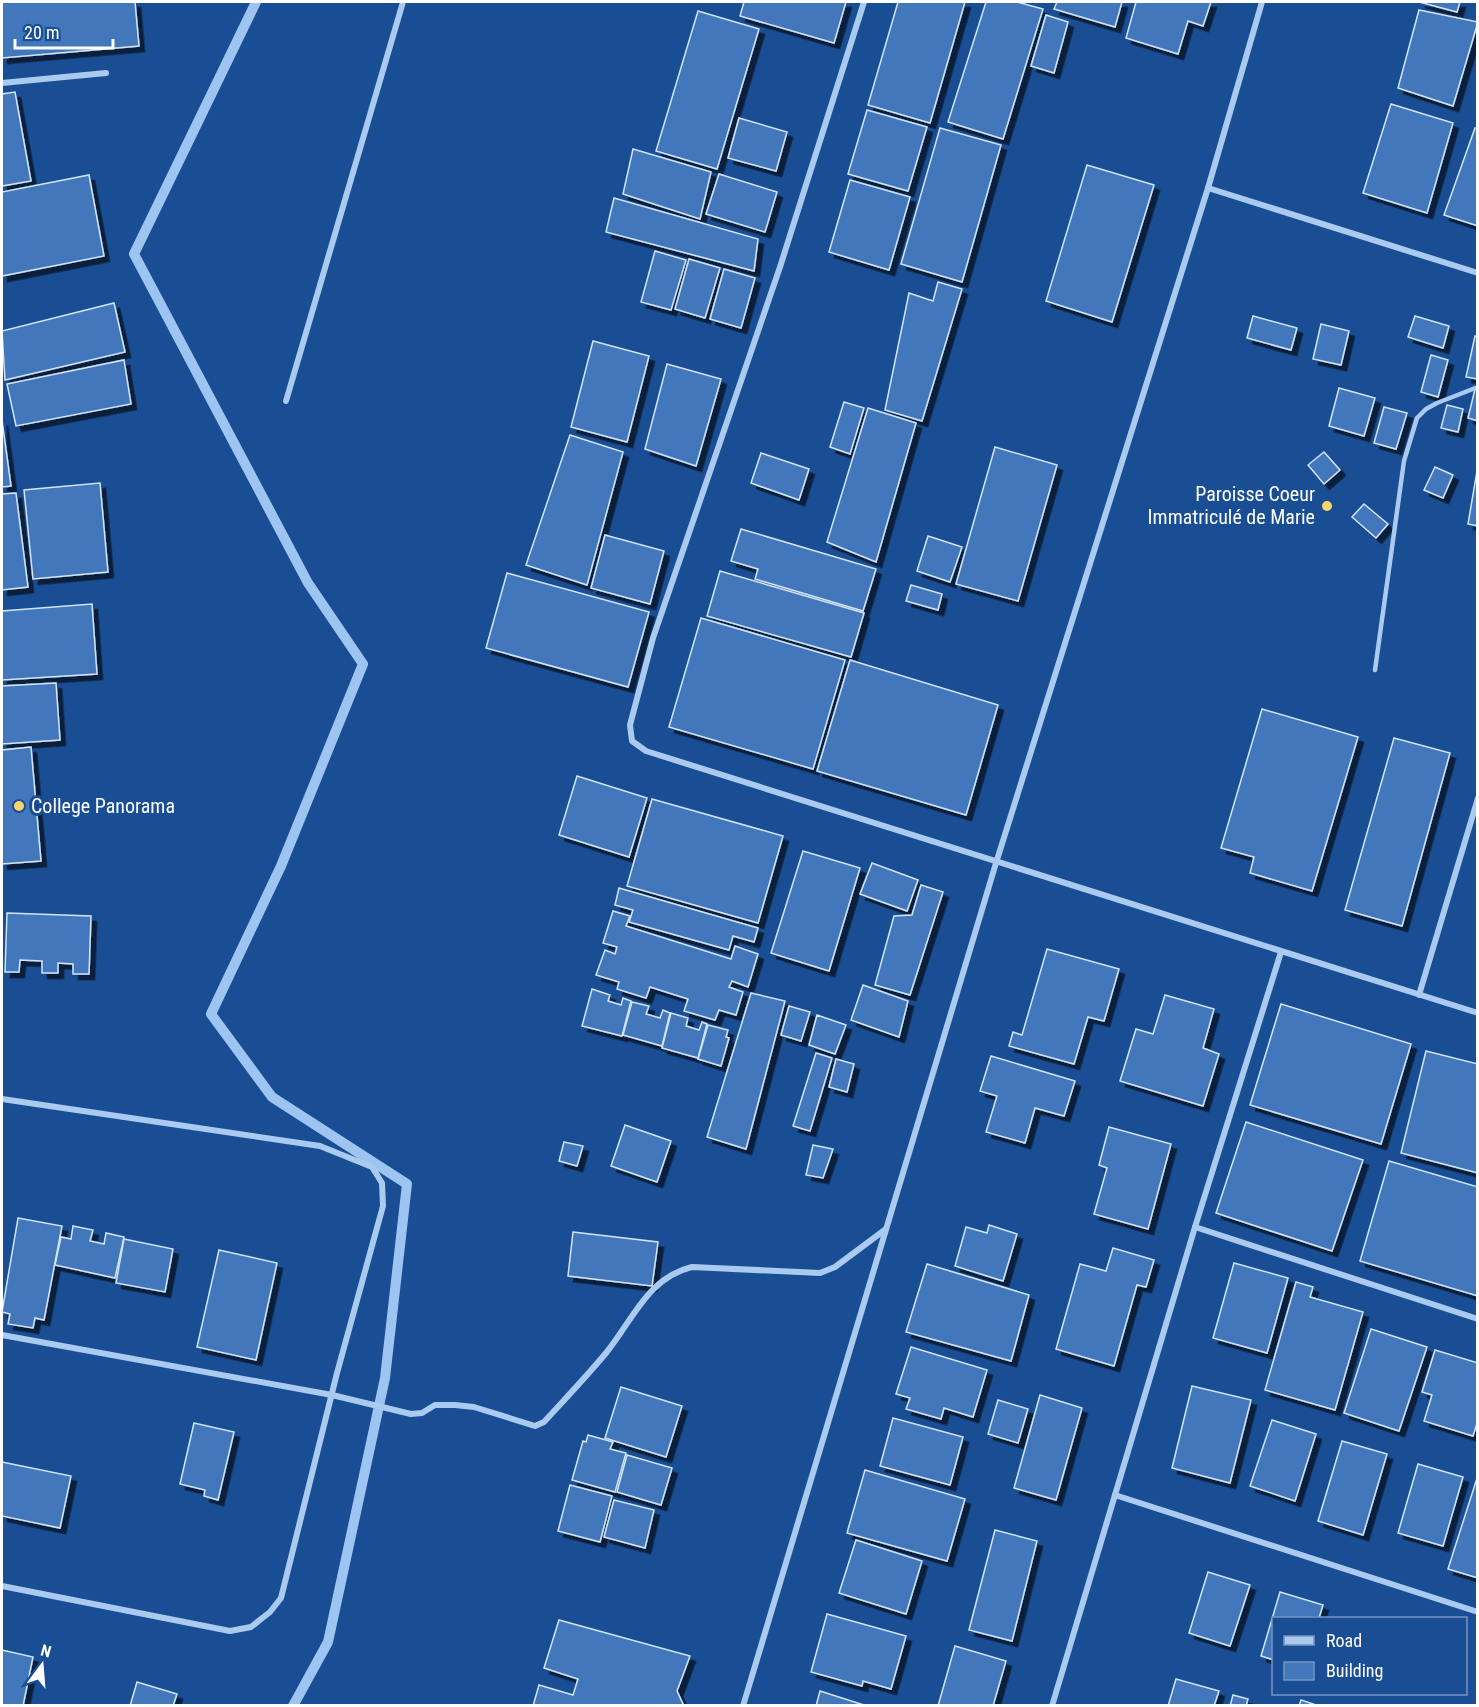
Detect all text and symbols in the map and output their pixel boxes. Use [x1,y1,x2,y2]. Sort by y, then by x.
scale bar [15,12,112,50]
text: 20 m [24,22,59,43]
place label: Paroisse Coeur Immatriculé de Marie [1148,482,1315,529]
marker: Paroisse Coeur Immatriculé de Marie [1320,499,1334,513]
place label: College Panorama [31,794,175,818]
marker: College Panorama [12,799,26,813]
legend [1272,1617,1467,1695]
text: Road [1326,1630,1362,1651]
north arrow [12,1635,72,1695]
text: N [39,1641,53,1662]
text: Building [1326,1660,1383,1681]

